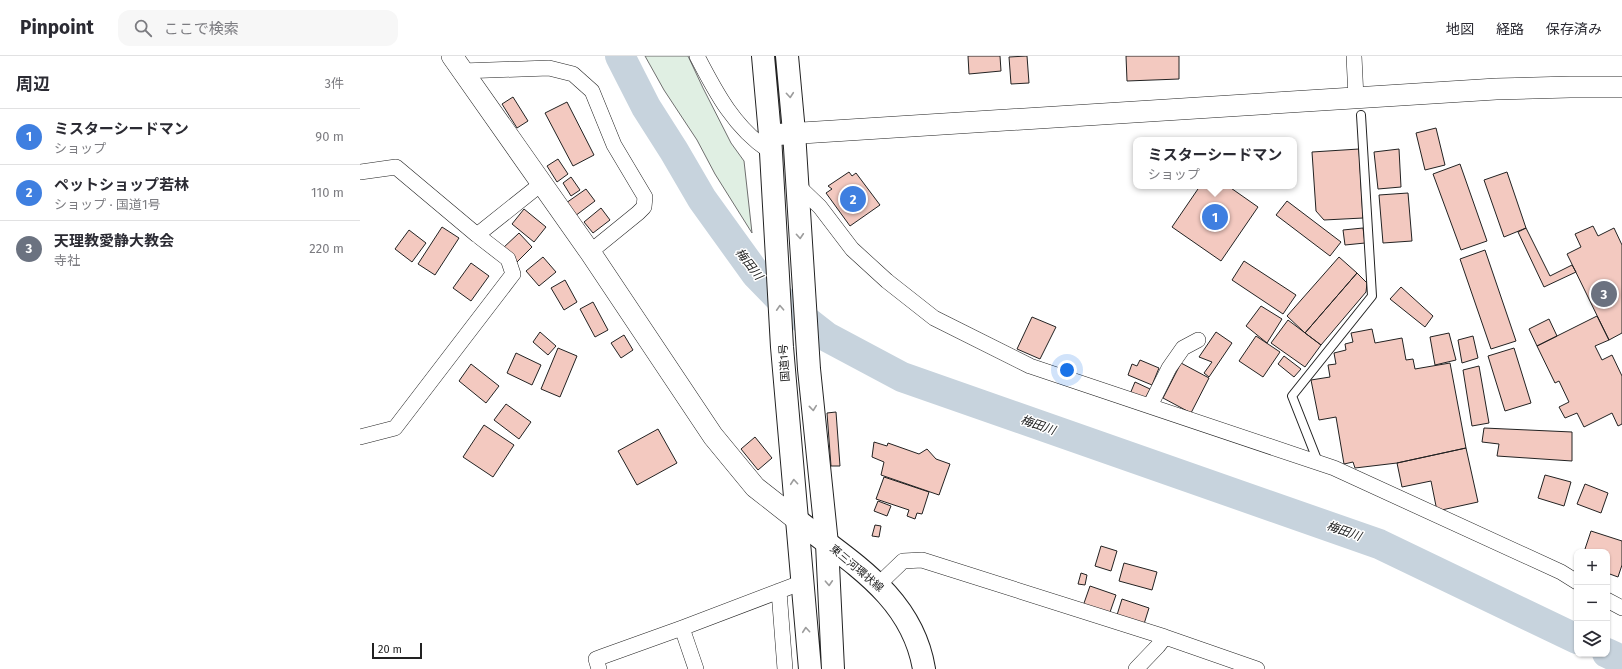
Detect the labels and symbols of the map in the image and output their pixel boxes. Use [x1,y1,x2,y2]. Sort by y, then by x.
one-way arrow [786,92,795,98]
pin: 2 [840,184,866,214]
pin: 1 [1202,202,1228,232]
one-way arrow [796,233,805,239]
water label: 梅田川 [732,246,767,284]
pin: 3 [1591,279,1617,309]
one-way arrow [776,305,784,311]
street label: 国道1号 [777,344,792,382]
your location [1057,360,1077,380]
one-way arrow [809,405,818,411]
water label: 梅田川 [1019,413,1059,438]
one-way arrow [789,479,798,485]
water label: 梅田川 [1325,519,1365,544]
street label: 東三河環状線 [827,542,886,595]
one-way arrow [824,580,833,586]
one-way arrow [802,627,811,633]
scale bar [372,641,422,660]

